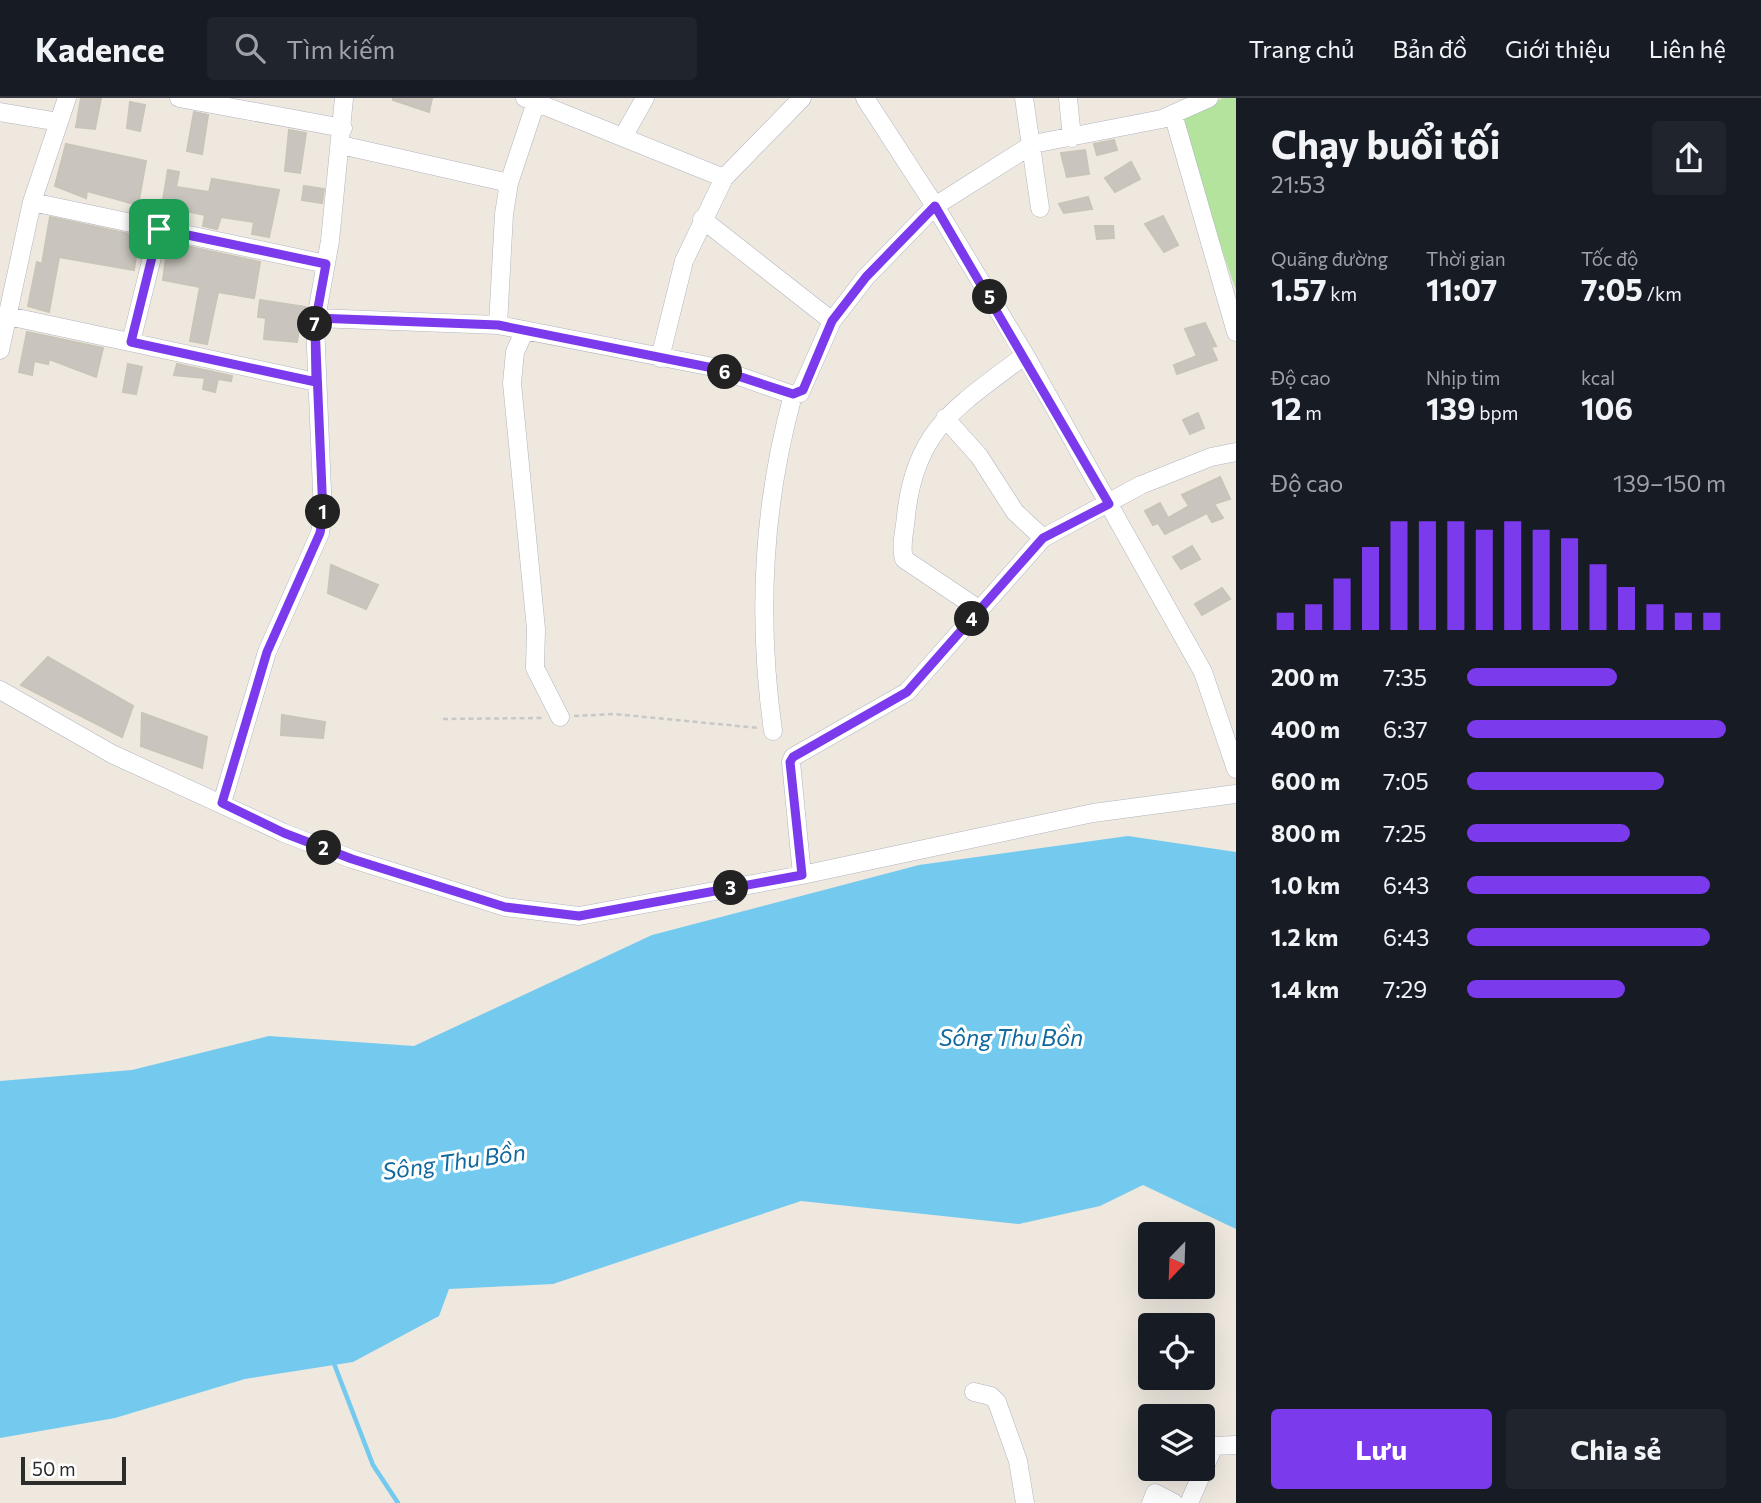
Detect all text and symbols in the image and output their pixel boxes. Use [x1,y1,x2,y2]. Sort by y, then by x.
search box [207,17,697,80]
text: Kadence [35,28,165,69]
icon: search [231,29,269,67]
text: Tìm kiếm [287,33,395,64]
text: Trang chủ [1249,34,1355,63]
text: Bản đồ [1393,34,1467,63]
text: Giới thiệu [1505,34,1611,63]
text: Liên hệ [1649,34,1726,63]
text: Chạy buổi tối [1271,120,1500,167]
button: share [1652,121,1726,195]
text: 21:53 [1271,170,1325,198]
pin [129,199,189,259]
icon: arrive [140,210,178,248]
text: Quãng đường [1271,247,1388,270]
text: Thời gian [1426,247,1506,270]
text: Tốc độ [1581,247,1638,270]
text: 1.57 [1271,270,1327,307]
text: 11:07 [1426,270,1497,307]
text: 7:05 [1581,270,1643,307]
pin: 5 [972,280,1007,314]
text: km [1327,282,1357,305]
text: /km [1643,282,1682,305]
text: 5 [984,285,995,308]
pin: 7 [298,306,332,342]
text: 7 [309,312,320,335]
pin: 6 [708,354,742,390]
text: 6 [719,360,730,383]
text: Độ cao [1271,366,1331,389]
text: Nhịp tim [1426,366,1500,389]
text: kcal [1581,366,1615,389]
text: 12 [1271,389,1302,426]
text: 139 [1426,389,1476,426]
text: 106 [1581,389,1633,426]
text: m [1302,401,1322,424]
text: bpm [1476,401,1518,424]
text: Độ cao [1271,469,1343,497]
text: 139–150 m [1613,469,1726,497]
pin: 1 [306,494,340,530]
text: 1 [318,500,327,523]
pin: 4 [954,602,990,636]
text: 4 [966,607,977,630]
text: 200 m [1271,663,1339,691]
text: 7:35 [1383,663,1427,691]
text: 400 m [1271,715,1340,743]
text: 6:37 [1383,715,1428,743]
text: 600 m [1271,767,1340,795]
text: 7:05 [1383,767,1429,795]
text: 800 m [1271,819,1340,847]
text: 7:25 [1383,819,1427,847]
pin: 2 [306,830,342,866]
text: 2 [318,836,329,859]
pin: 3 [714,870,748,906]
text: 1.0 km [1271,871,1340,899]
text: 6:43 [1383,871,1429,899]
text: 3 [725,876,736,899]
text: 1.2 km [1271,923,1338,951]
text: 6:43 [1383,923,1429,951]
text: 1.4 km [1271,975,1339,1003]
text: 7:29 [1383,975,1427,1003]
water label: Sông Thu Bồn [939,1023,1083,1051]
water label: Sông Thu Bồn [380,1137,527,1185]
north arrow [1138,1222,1214,1298]
map controls [1138,1222,1215,1481]
button: locate [1138,1313,1215,1390]
button: layers [1138,1404,1215,1481]
button: Lưu [1271,1409,1492,1489]
button: Chia sẻ [1506,1409,1726,1489]
scale bar [21,1454,126,1486]
text: 50 m [32,1457,76,1480]

